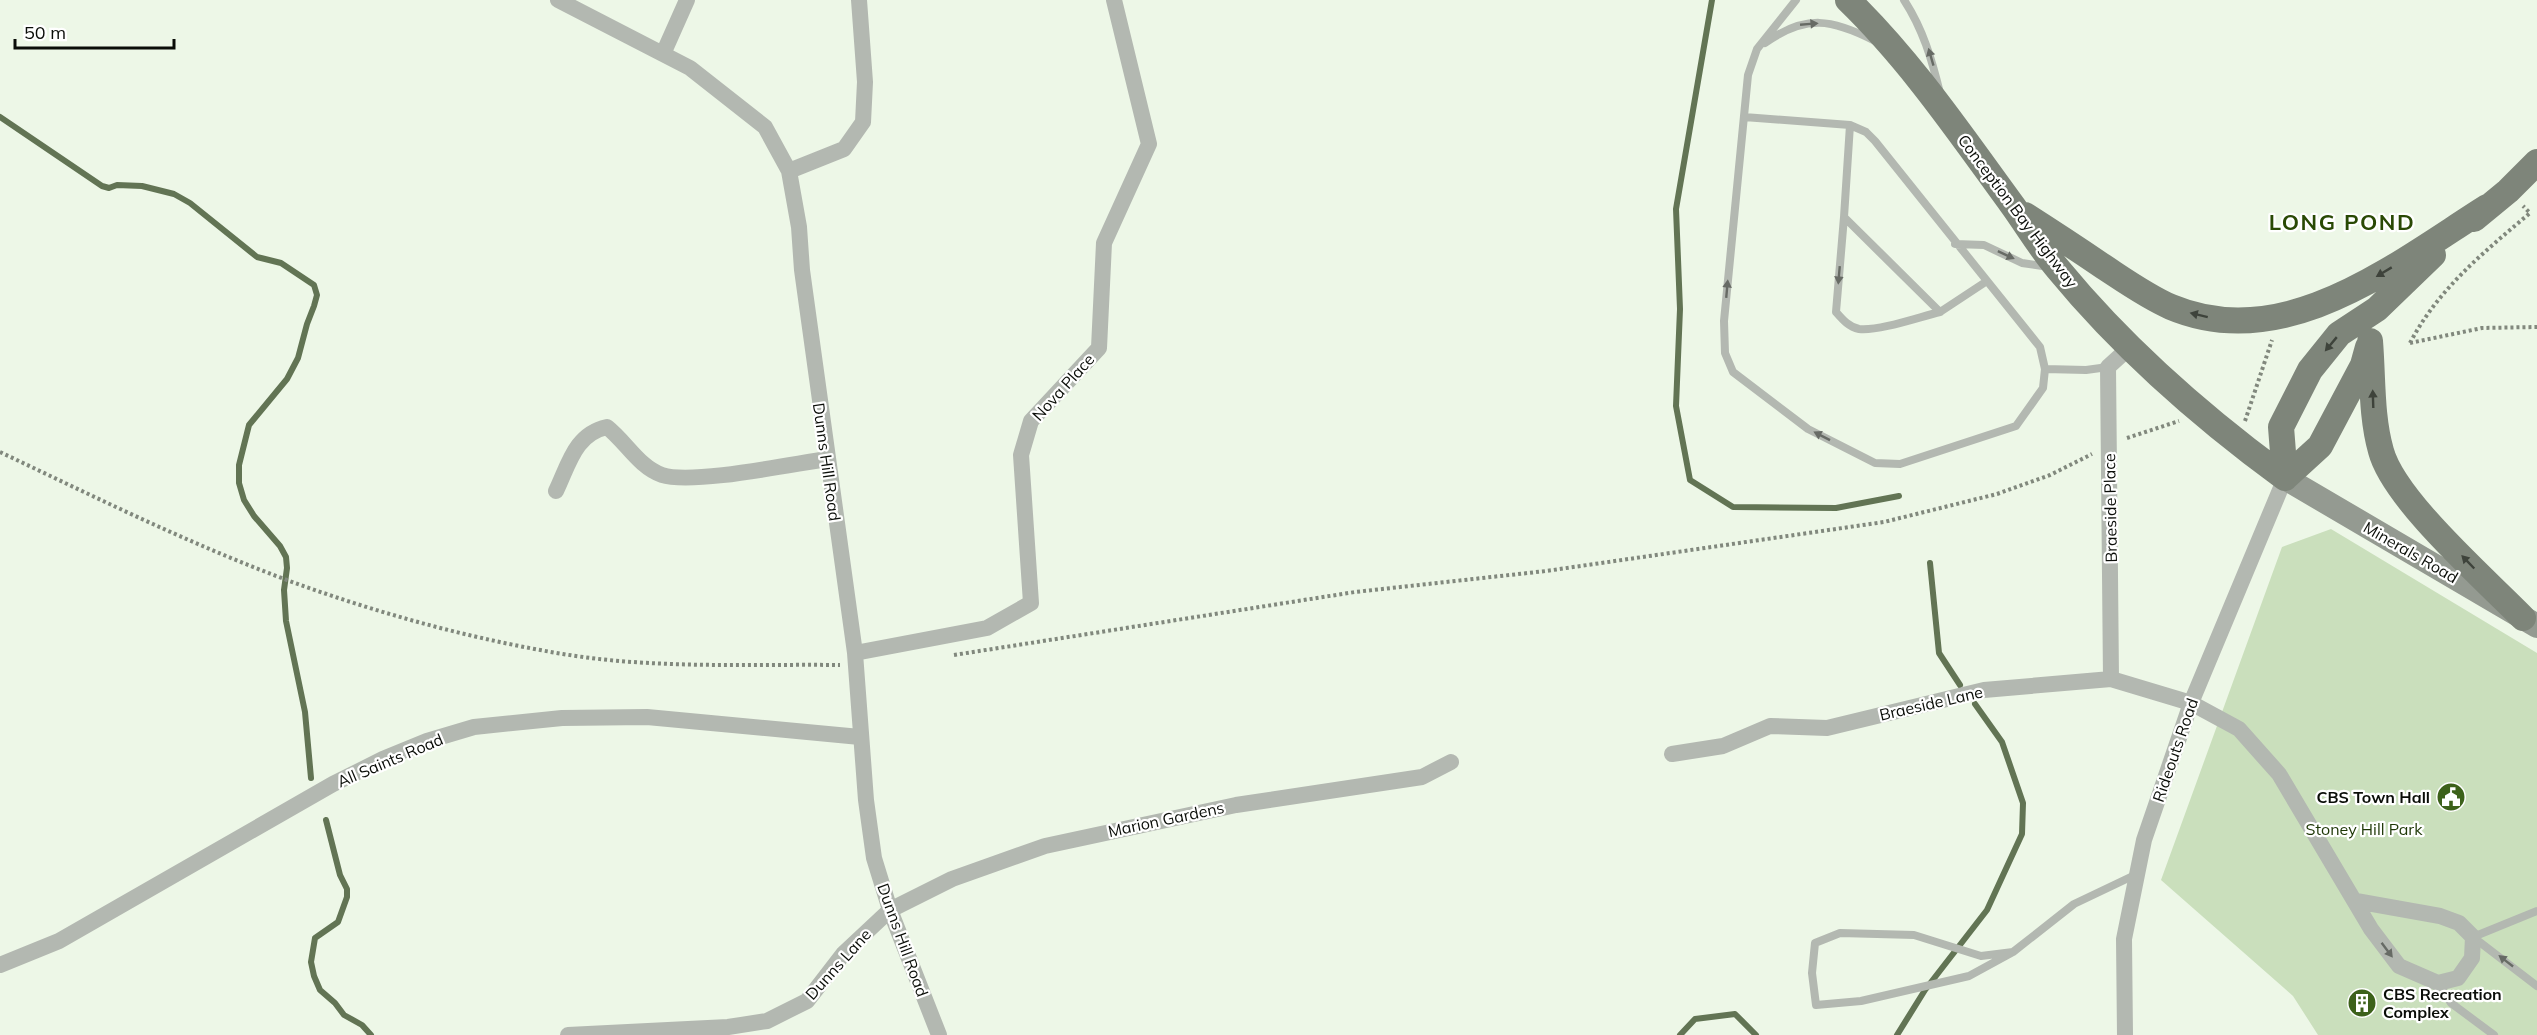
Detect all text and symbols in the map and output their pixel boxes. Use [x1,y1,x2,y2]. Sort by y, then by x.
scale bar [15,12,174,50]
one-way arrow [1799,19,1818,29]
text: 50 m [24,21,66,44]
one-way arrow [1925,48,1935,66]
street label: Conception Bay Highway [1954,130,2083,292]
district label: LONG POND [2269,208,2415,236]
one-way arrow [1998,250,2015,259]
one-way arrow [1835,265,1844,284]
one-way arrow [2376,267,2392,278]
one-way arrow [1722,280,1732,299]
one-way arrow [2190,310,2208,320]
one-way arrow [2324,336,2337,352]
street label: Nova Place [1028,349,1098,425]
one-way arrow [2369,389,2378,408]
street label: Dunns Hill Road [809,402,845,522]
one-way arrow [1814,432,1831,441]
street label: Braeside Place [2099,453,2121,563]
street label: Minerals Road [2360,517,2462,587]
one-way arrow [2461,555,2475,569]
street label: Braeside Lane [1877,681,1985,725]
street label: Rideouts Road [2148,695,2202,805]
street label: All Saints Road [334,729,446,791]
public building icon: CBS Town Hall [2435,781,2467,813]
place label: CBS Town Hall [2317,787,2430,807]
street label: Marion Gardens [1106,797,1226,841]
park label: Stoney Hill Park [2306,819,2423,839]
street label: Dunns Hill Road [873,881,933,999]
street label: Dunns Lane [801,924,875,1004]
one-way arrow [2381,943,2393,958]
one-way arrow [2498,955,2513,967]
place label: CBS Recreation Complex [2383,984,2502,1022]
building icon: CBS Recreation Complex [2346,987,2378,1019]

